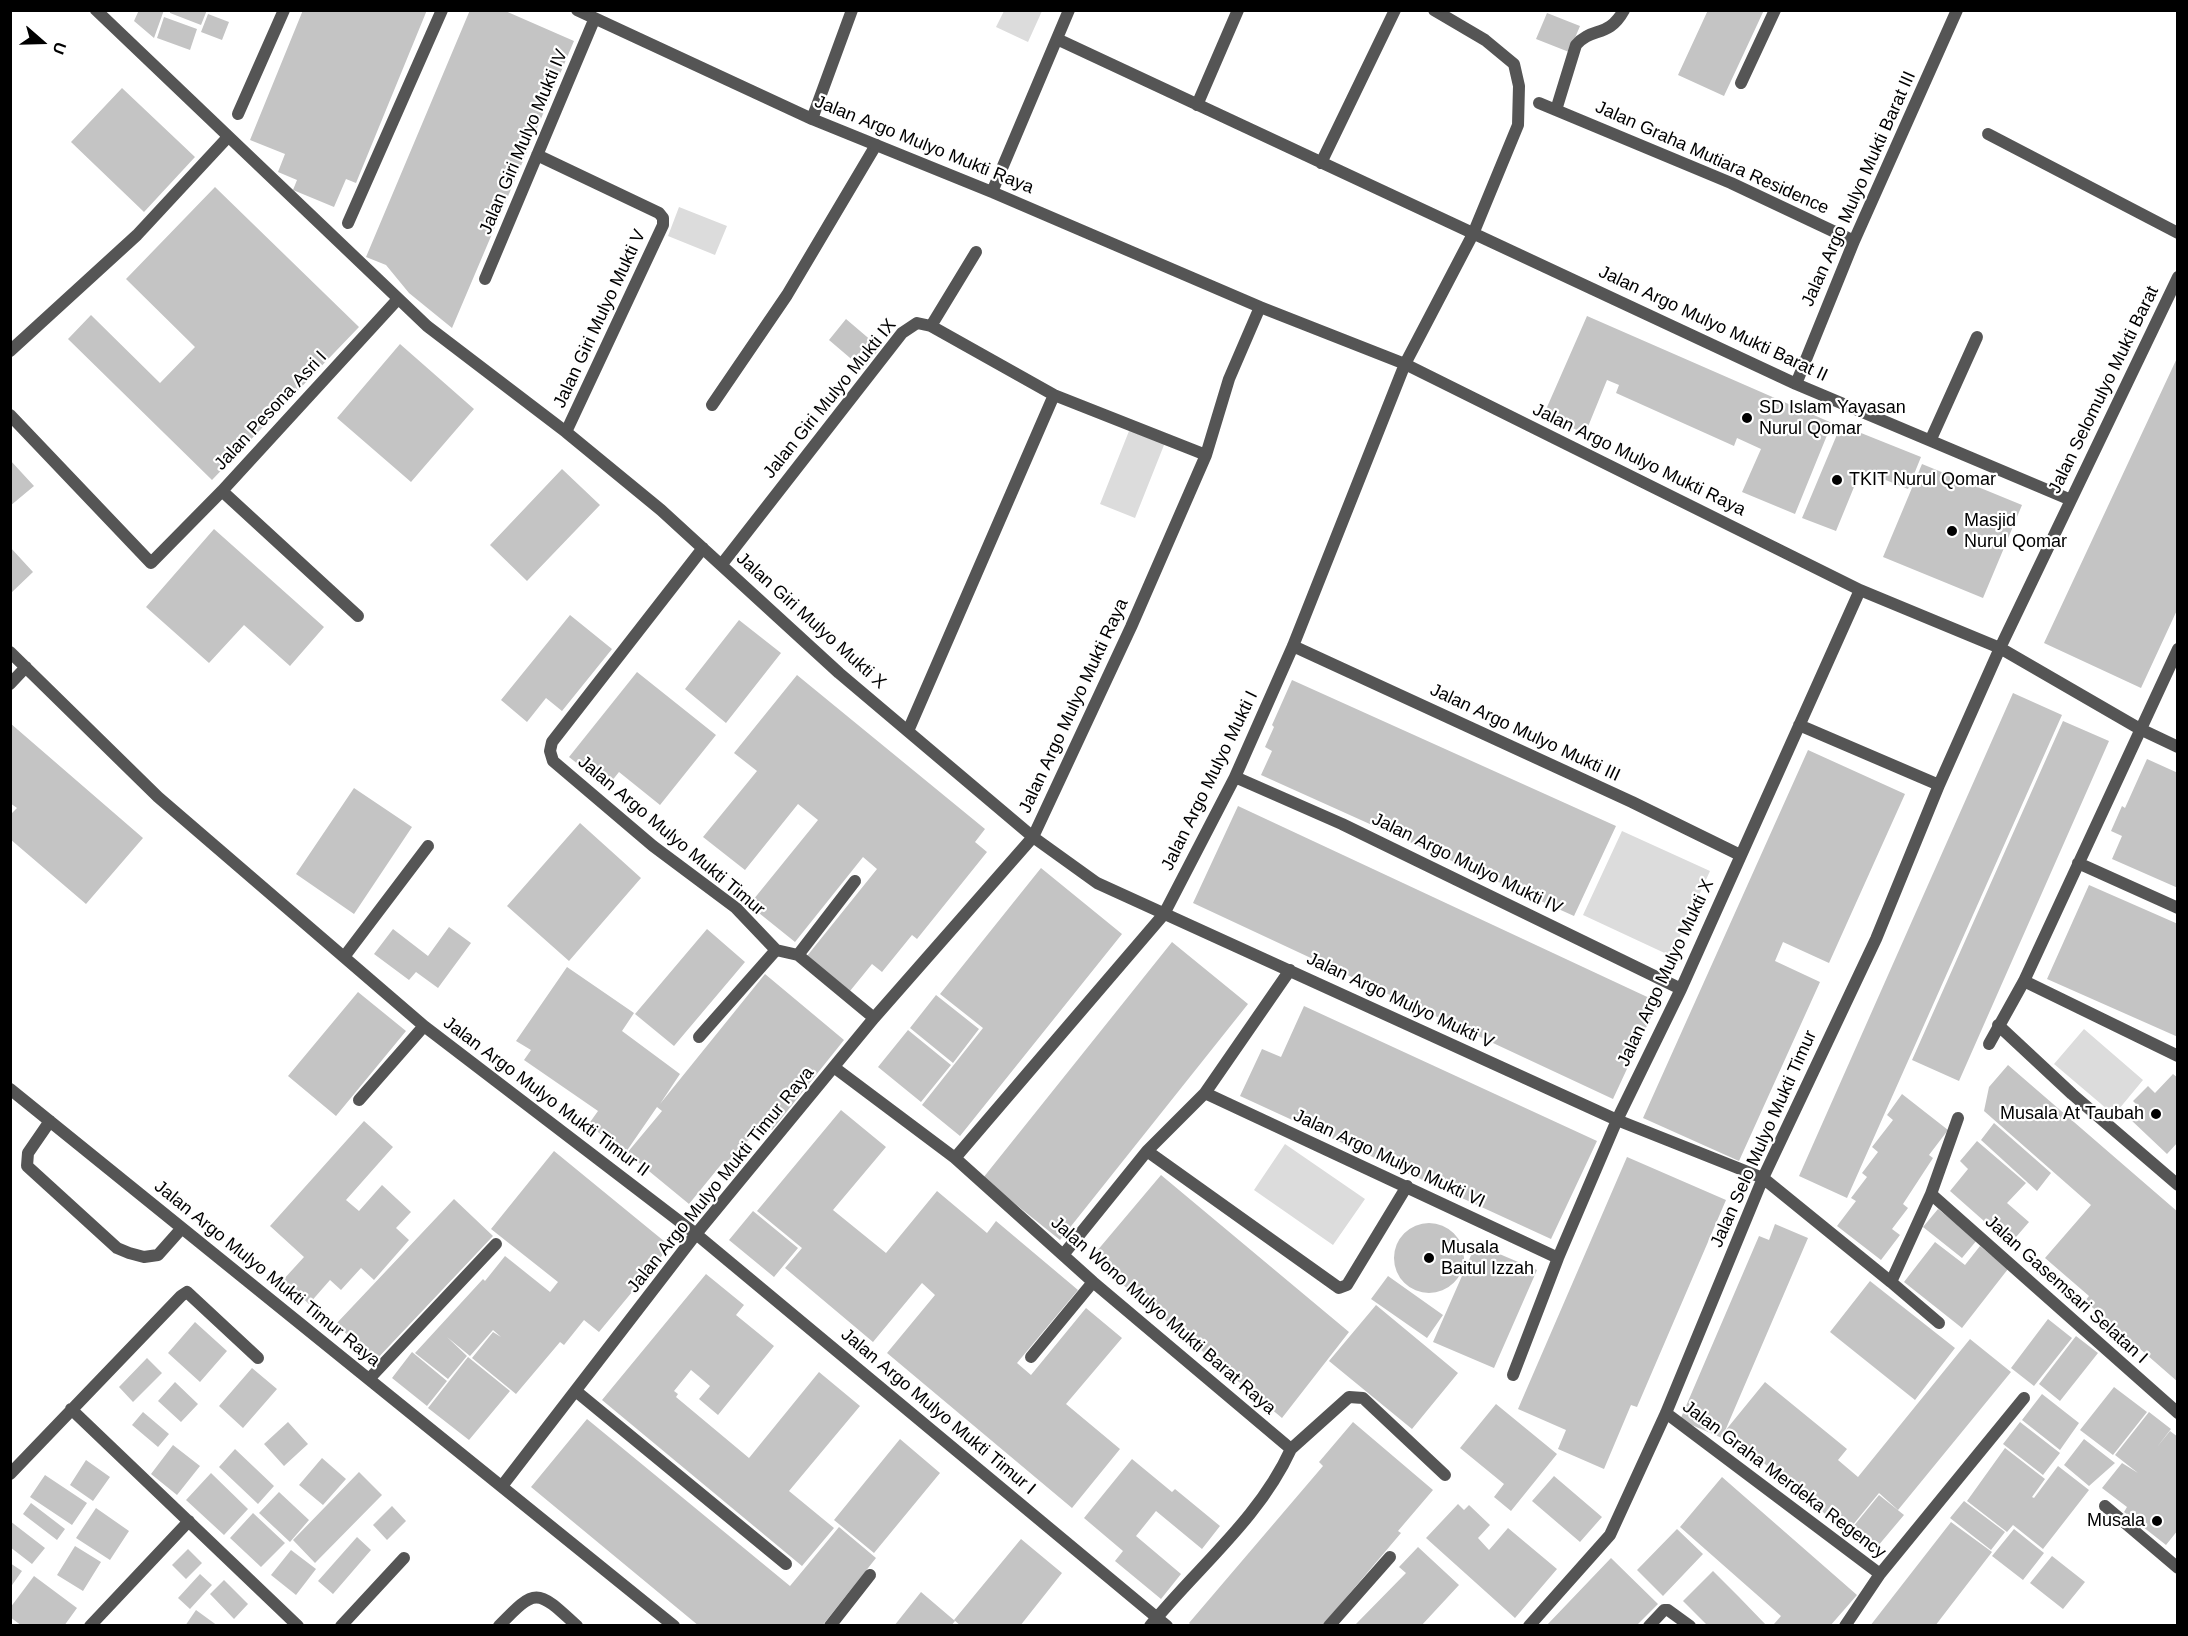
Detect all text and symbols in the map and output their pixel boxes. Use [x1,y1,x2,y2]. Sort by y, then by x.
north arrow [12,12,72,72]
text: U [49,40,69,57]
street label: Jalan Giri Mulyo Mukti IV [475,46,573,238]
street label: Jalan Argo Mulyo Mukti Barat III [1797,68,1921,310]
street label: Jalan Argo Mulyo Mukti Raya [811,91,1037,199]
street label: Jalan Graha Mutiara Residence [1592,97,1832,219]
street label: Jalan Giri Mulyo Mukti V [549,226,651,412]
street label: Jalan Argo Mulyo Mukti Barat II [1595,261,1831,387]
street label: Jalan Selomulyo Mukti Barat [2044,283,2164,497]
street label: Jalan Giri Mulyo Mukti IX [759,315,901,483]
street label: Jalan Pesona Asri I [210,347,332,475]
place label: SD Islam Yayasan Nurul Qomar [1759,397,1906,440]
street label: Jalan Argo Mulyo Mukti Raya [1529,399,1749,521]
marker: SD Islam Yayasan Nurul Qomar [1740,411,1754,425]
place label: TKIT Nurul Qomar [1849,469,1996,491]
marker: TKIT Nurul Qomar [1830,473,1844,487]
place label: Masjid Nurul Qomar [1964,510,2067,552]
marker: Masjid Nurul Qomar [1945,524,1959,538]
street label: Jalan Giri Mulyo Mukti X [732,548,890,694]
street label: Jalan Argo Mulyo Mukti Raya [1015,595,1133,817]
street label: Jalan Argo Mulyo Mukti III [1427,679,1623,787]
street label: Jalan Argo Mulyo Mukti I [1157,688,1263,874]
street label: Jalan Argo Mulyo Mukti Timur [573,751,769,921]
street label: Jalan Argo Mulyo Mukti IV [1368,808,1566,920]
street label: Jalan Argo Mulyo Mukti X [1613,876,1719,1070]
street label: Jalan Argo Mulyo Mukti V [1303,948,1497,1054]
street label: Jalan Argo Mulyo Mukti Timur II [439,1012,653,1182]
street label: Jalan Selo Mulyo Mukti Timur [1706,1027,1822,1251]
street label: Jalan Argo Mulyo Mukti Timur Raya [623,1063,819,1297]
place label: Musala At Taubah [2000,1103,2144,1125]
street label: Jalan Argo Mulyo Mukti VI [1290,1105,1488,1213]
marker: Musala At Taubah [2149,1107,2163,1121]
street label: Jalan Argo Mulyo Mukti Timur Raya [150,1176,384,1372]
street label: Jalan Gasemsari Selatan I [1980,1211,2152,1369]
street label: Jalan Wono Mulyo Mukti Barat Raya [1046,1212,1280,1420]
place label: Musala Baitul Izzah [1441,1237,1534,1280]
marker: Musala Baitul Izzah [1422,1251,1436,1265]
street label: Jalan Argo Mulyo Mukti Timur I [836,1324,1040,1500]
street label: Jalan Graha Merdeka Regency [1678,1396,1890,1564]
place label: Musala [2087,1510,2145,1532]
marker: Musala [2150,1514,2164,1528]

